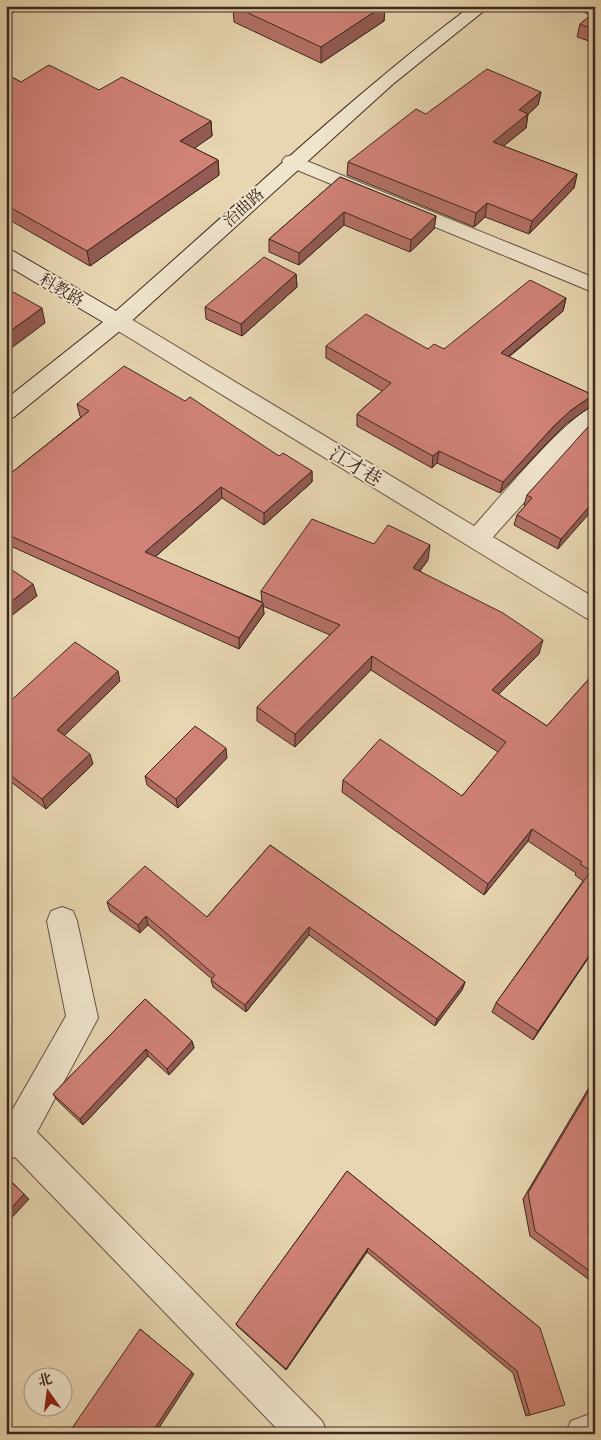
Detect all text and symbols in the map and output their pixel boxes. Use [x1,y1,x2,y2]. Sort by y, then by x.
street label: 治曲路 [219,184,268,231]
street label: 科教路 [36,269,87,311]
street label: 江才巷 [325,442,386,492]
north arrow [22,1368,72,1418]
text: 北 [36,1370,54,1391]

